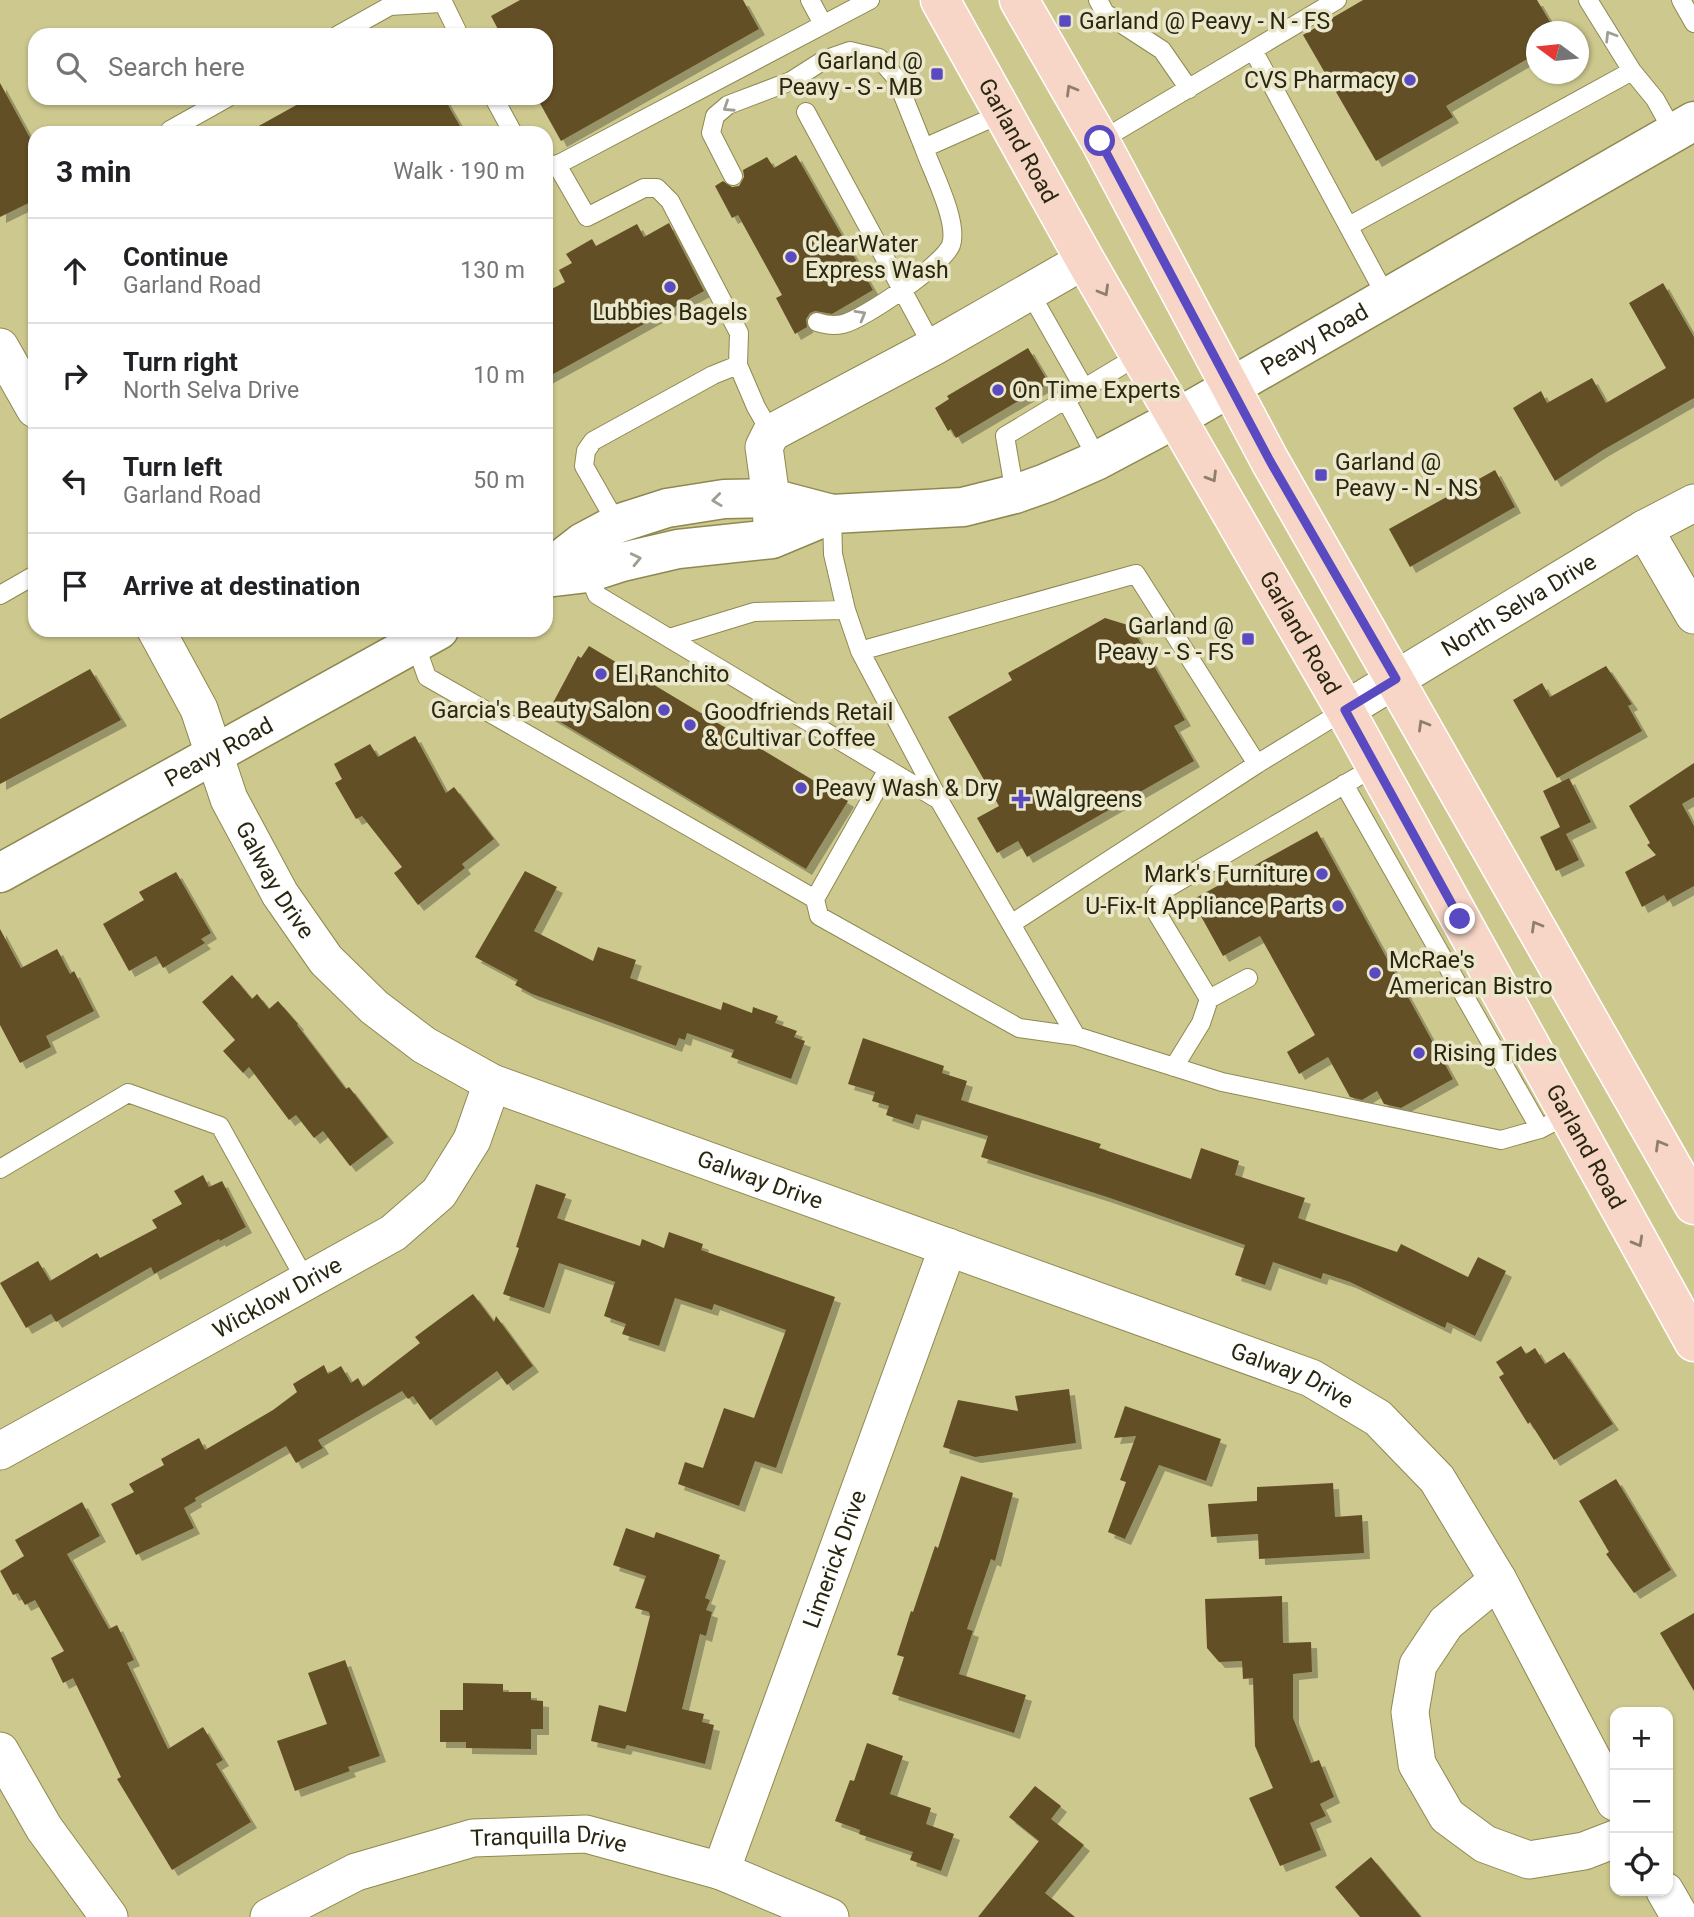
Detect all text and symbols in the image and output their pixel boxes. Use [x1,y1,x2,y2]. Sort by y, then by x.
place label: Garland @ Peavy - N - FS [1079,8,1330,35]
marker: Garland @ Peavy - N - FS [1057,13,1073,29]
north arrow [1526,21,1589,84]
search box [28,28,553,105]
one-way arrow [1606,30,1619,43]
icon: search [52,48,90,86]
place label: Garland @ Peavy - S - MB [778,48,923,101]
text: Search here [108,52,245,82]
marker: Garland @ Peavy - S - MB [929,66,945,82]
place label: CVS Pharmacy [1244,67,1396,94]
marker: CVS Pharmacy [1402,72,1418,88]
street label: Garland Road [973,74,1063,208]
one-way arrow [1066,85,1079,98]
one-way arrow [723,99,736,112]
route start [1084,125,1115,156]
text: 3 min [56,154,131,189]
text: Walk · 190 m [393,158,525,185]
place label: ClearWater Express Wash [805,231,949,284]
text: Continue [123,242,228,272]
marker: ClearWater Express Wash [783,249,799,265]
icon: ahead [56,252,94,290]
text: 130 m [460,257,525,284]
text: Garland Road [123,272,261,299]
marker: Lubbies Bagels [662,279,678,295]
one-way arrow [1096,284,1109,297]
street label: Peavy Road [1256,298,1373,381]
place label: Lubbies Bagels [592,299,748,326]
one-way arrow [854,310,867,323]
text: Turn right [123,347,238,377]
icon: right [56,357,94,395]
text: 10 m [473,362,525,389]
text: North Selva Drive [123,377,299,404]
place label: On Time Experts [1012,377,1181,404]
marker: On Time Experts [990,382,1006,398]
place label: Garland @ Peavy - N - NS [1335,449,1478,502]
text: Turn left [123,452,222,482]
icon: left [56,462,94,500]
text: 50 m [473,467,525,494]
marker: Garland @ Peavy - N - NS [1313,467,1329,483]
one-way arrow [1203,469,1216,482]
text: Garland Road [123,482,261,509]
one-way arrow [711,493,723,508]
street label: North Selva Drive [1437,548,1601,662]
one-way arrow [630,553,642,567]
street label: Garland Road [1254,566,1346,699]
icon: arrive [56,567,94,605]
text: Arrive at destination [123,571,360,601]
place label: Garland @ Peavy - S - FS [1098,613,1234,666]
marker: Garland @ Peavy - S - FS [1240,631,1256,647]
place label: El Ranchito [615,661,729,688]
marker: El Ranchito [593,666,609,682]
place label: Garcia's Beauty Salon [431,697,650,724]
place label: Goodfriends Retail & Cultivar Coffee [704,699,893,752]
marker: Garcia's Beauty Salon [656,702,672,718]
street label: Peavy Road [160,712,278,793]
marker: Goodfriends Retail & Cultivar Coffee [682,717,698,733]
one-way arrow [1418,720,1431,733]
place label: Peavy Wash & Dry [815,775,999,802]
marker: Peavy Wash & Dry [793,780,809,796]
place label: Walgreens [1035,786,1143,813]
marker: Walgreens [1013,791,1029,807]
street label: Galway Drive [230,817,320,944]
place label: Mark's Furniture [1144,861,1308,888]
marker: Mark's Furniture [1314,866,1330,882]
place label: U-Fix-It Appliance Parts [1085,893,1324,920]
marker: U-Fix-It Appliance Parts [1330,898,1346,914]
route end [1444,903,1475,934]
one-way arrow [1531,921,1544,933]
place label: McRae's American Bistro [1389,947,1553,1000]
marker: McRae's American Bistro [1367,965,1383,981]
place label: Rising Tides [1433,1040,1557,1067]
marker: Rising Tides [1411,1045,1427,1061]
street label: Garland Road [1540,1080,1631,1214]
one-way arrow [1655,1140,1668,1153]
street label: Galway Drive [693,1145,827,1215]
one-way arrow [1630,1235,1643,1247]
street label: Wicklow Drive [208,1251,347,1344]
street label: Galway Drive [1227,1337,1358,1414]
street label: Limerick Drive [798,1486,872,1632]
map controls [1610,1707,1673,1896]
button: + [1610,1707,1673,1770]
button: − [1610,1770,1673,1833]
street label: Tranquilla Drive [470,1821,630,1859]
button: locate [1610,1833,1673,1896]

